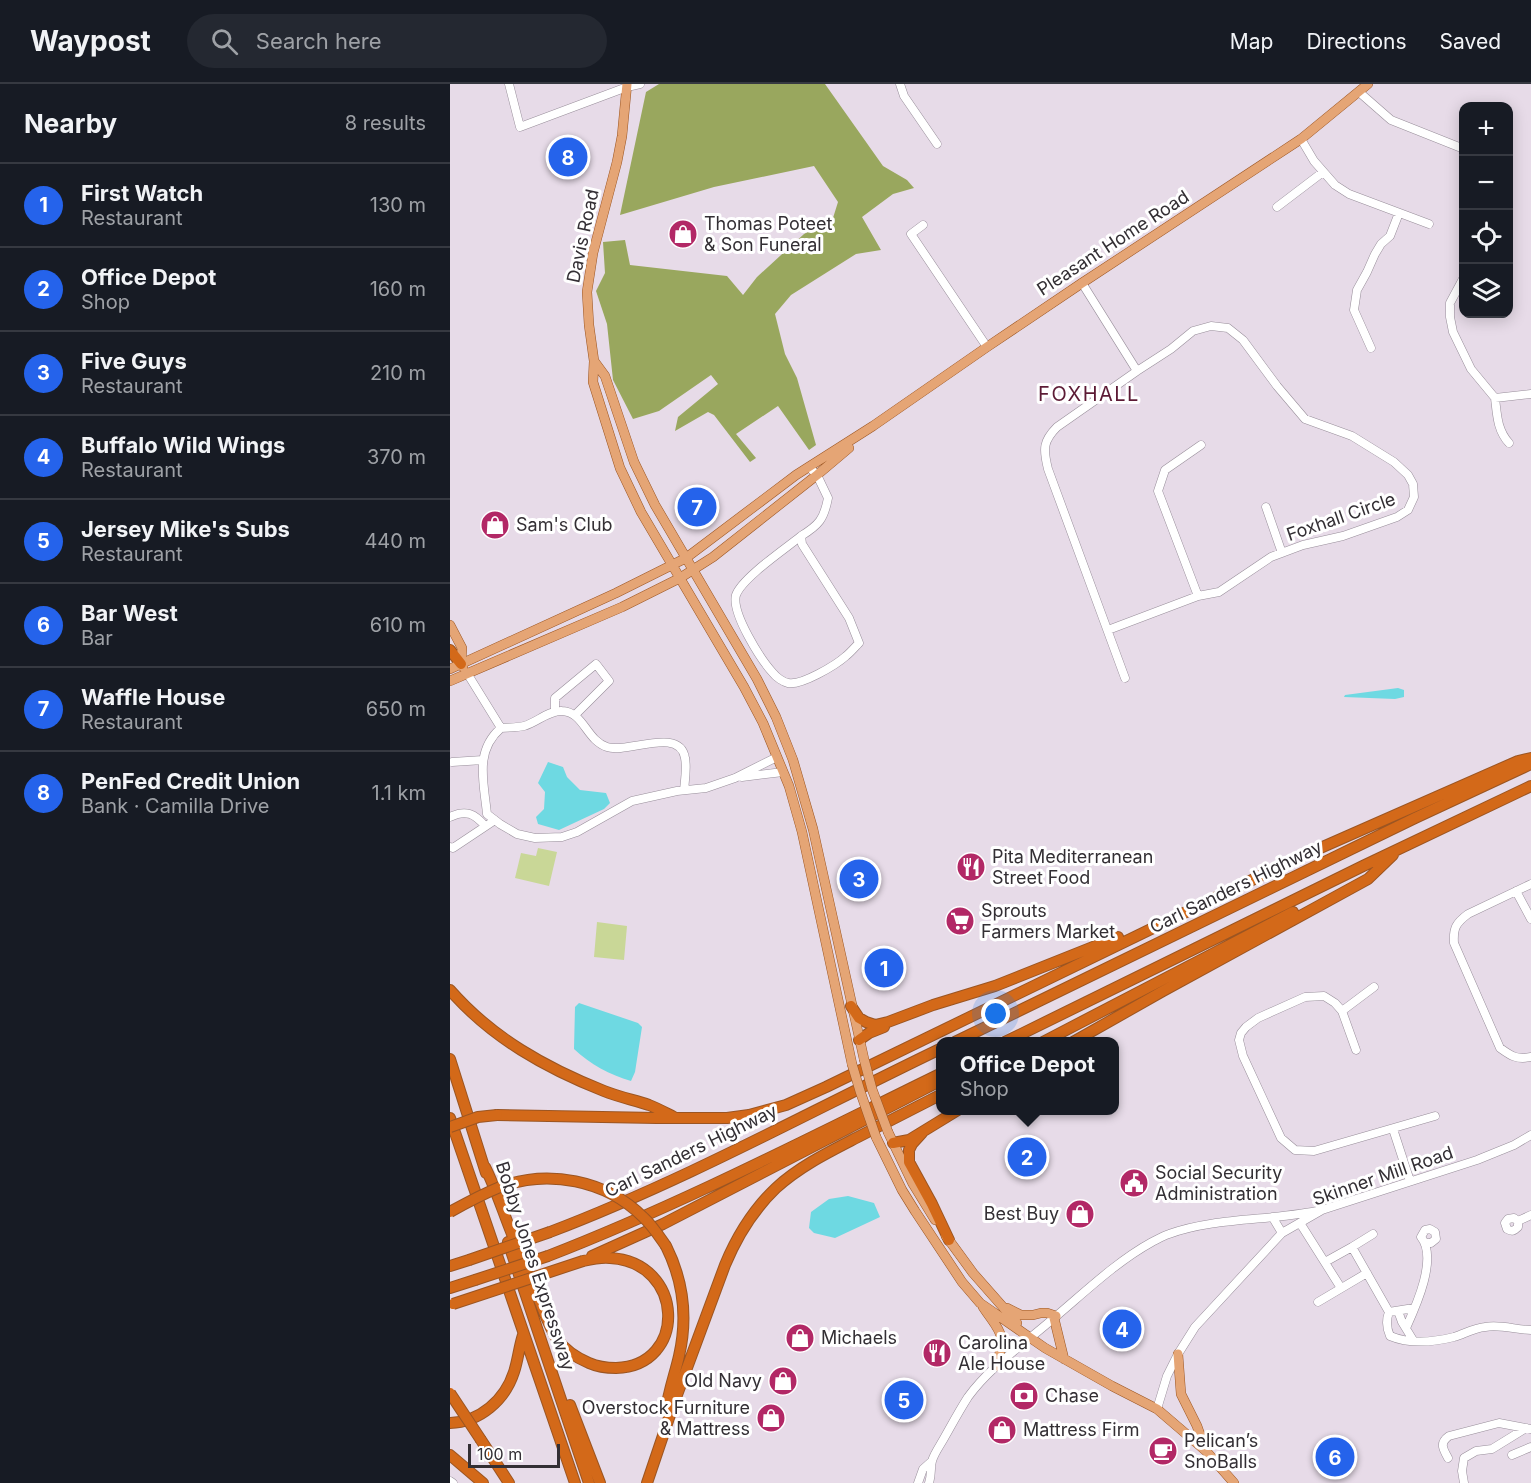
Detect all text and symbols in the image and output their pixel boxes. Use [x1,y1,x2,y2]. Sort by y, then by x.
search box [187,14,607,68]
text: Waypost [30,24,151,58]
icon: search [208,25,241,58]
text: Search here [256,28,382,54]
text: Map [1230,29,1273,54]
text: Directions [1306,29,1407,54]
text: Saved [1440,29,1501,54]
map controls [1459,102,1513,318]
button: + [1459,102,1513,156]
text: Nearby [24,108,117,139]
text: 8 results [345,111,426,135]
pin: 8 [548,134,588,180]
button: − [1459,156,1513,210]
text: First Watch [81,180,203,206]
street label: Pleasant Home Road [1033,186,1193,300]
street label: Davis Road [562,187,603,285]
text: 1 [39,193,48,217]
text: 130 m [370,193,426,217]
text: Restaurant [81,206,183,230]
button: locate [1459,210,1513,264]
place label: Thomas Poteet & Son Funeral [704,213,832,255]
shop icon: Thomas Poteet & Son Funeral [667,218,699,250]
text: Office Depot [81,264,216,290]
button: layers [1459,264,1513,318]
text: 2 [37,277,50,301]
text: 160 m [370,277,426,301]
text: Shop [81,290,130,314]
text: Five Guys [81,348,187,374]
text: 3 [37,361,50,385]
text: 210 m [370,361,426,385]
text: Restaurant [81,374,183,398]
district label: FOXHALL [1038,382,1140,406]
text: Buffalo Wild Wings [81,432,285,458]
text: 4 [37,445,50,469]
text: 370 m [367,445,426,469]
text: Restaurant [81,458,183,482]
pin: 7 [678,484,716,530]
street label: Foxhall Circle [1284,488,1398,545]
shop icon: Sam's Club [479,509,511,541]
place label: Sam's Club [516,514,613,535]
text: Jersey Mike's Subs [81,516,290,542]
text: 5 [37,529,50,553]
text: 440 m [364,529,426,553]
text: Restaurant [81,542,183,566]
text: Bar West [81,600,178,626]
text: 6 [37,613,50,637]
text: 610 m [370,613,426,637]
text: Bar [81,626,113,650]
text: Waffle House [81,684,225,710]
text: 7 [38,697,49,721]
text: 650 m [366,697,426,721]
text: Restaurant [81,710,183,734]
text: PenFed Credit Union [81,768,300,794]
text: 8 [37,781,50,805]
text: 1.1 km [372,781,426,805]
text: Bank · Camilla Drive [81,794,270,818]
street label: Carl Sanders Highway [1146,836,1325,937]
place label: Pita Mediterranean Street Food [992,846,1153,888]
restaurant icon: Pita Mediterranean Street Food [955,851,987,883]
pin: 3 [840,856,878,902]
place label: Sprouts Farmers Market [981,900,1115,942]
supermarket icon: Sprouts Farmers Market [944,905,976,937]
pin: 1 [864,946,904,990]
your location [981,999,1010,1028]
popup [936,1037,1119,1115]
text: Office Depot [960,1051,1095,1077]
text: Shop [960,1077,1009,1101]
street label: Carl Sanders Highway [601,1100,780,1201]
pin: 2 [1008,1134,1046,1180]
street label: Skinner Mill Road [1310,1142,1456,1209]
street label: Bobby Jones Expressway [492,1159,579,1373]
place label: Social Security Administration [1155,1162,1282,1204]
public building icon: Social Security Administration [1118,1167,1150,1199]
shop icon: Best Buy [1064,1198,1096,1230]
place label: Best Buy [984,1203,1059,1224]
pin: 4 [1102,1306,1142,1352]
shop icon: Michaels [784,1322,816,1354]
place label: Michaels [821,1327,897,1348]
place label: Carolina Ale House [958,1332,1045,1374]
restaurant icon: Carolina Ale House [921,1337,953,1369]
shop icon: Old Navy [767,1365,799,1397]
place label: Old Navy [684,1370,762,1391]
pin: 5 [884,1378,924,1422]
bank icon: Chase [1008,1380,1040,1412]
place label: Chase [1045,1385,1099,1406]
place label: Overstock Furniture & Mattress [582,1397,750,1439]
shop icon: Overstock Furniture & Mattress [755,1402,787,1434]
shop icon: Mattress Firm [986,1414,1018,1446]
place label: Mattress Firm [1023,1419,1140,1440]
place label: Pelican’s SnoBalls [1184,1430,1258,1472]
pin: 6 [1316,1434,1354,1480]
cafe icon: Pelican’s SnoBalls [1147,1435,1179,1467]
scale bar [468,1441,560,1468]
text: 100 m [477,1444,522,1464]

